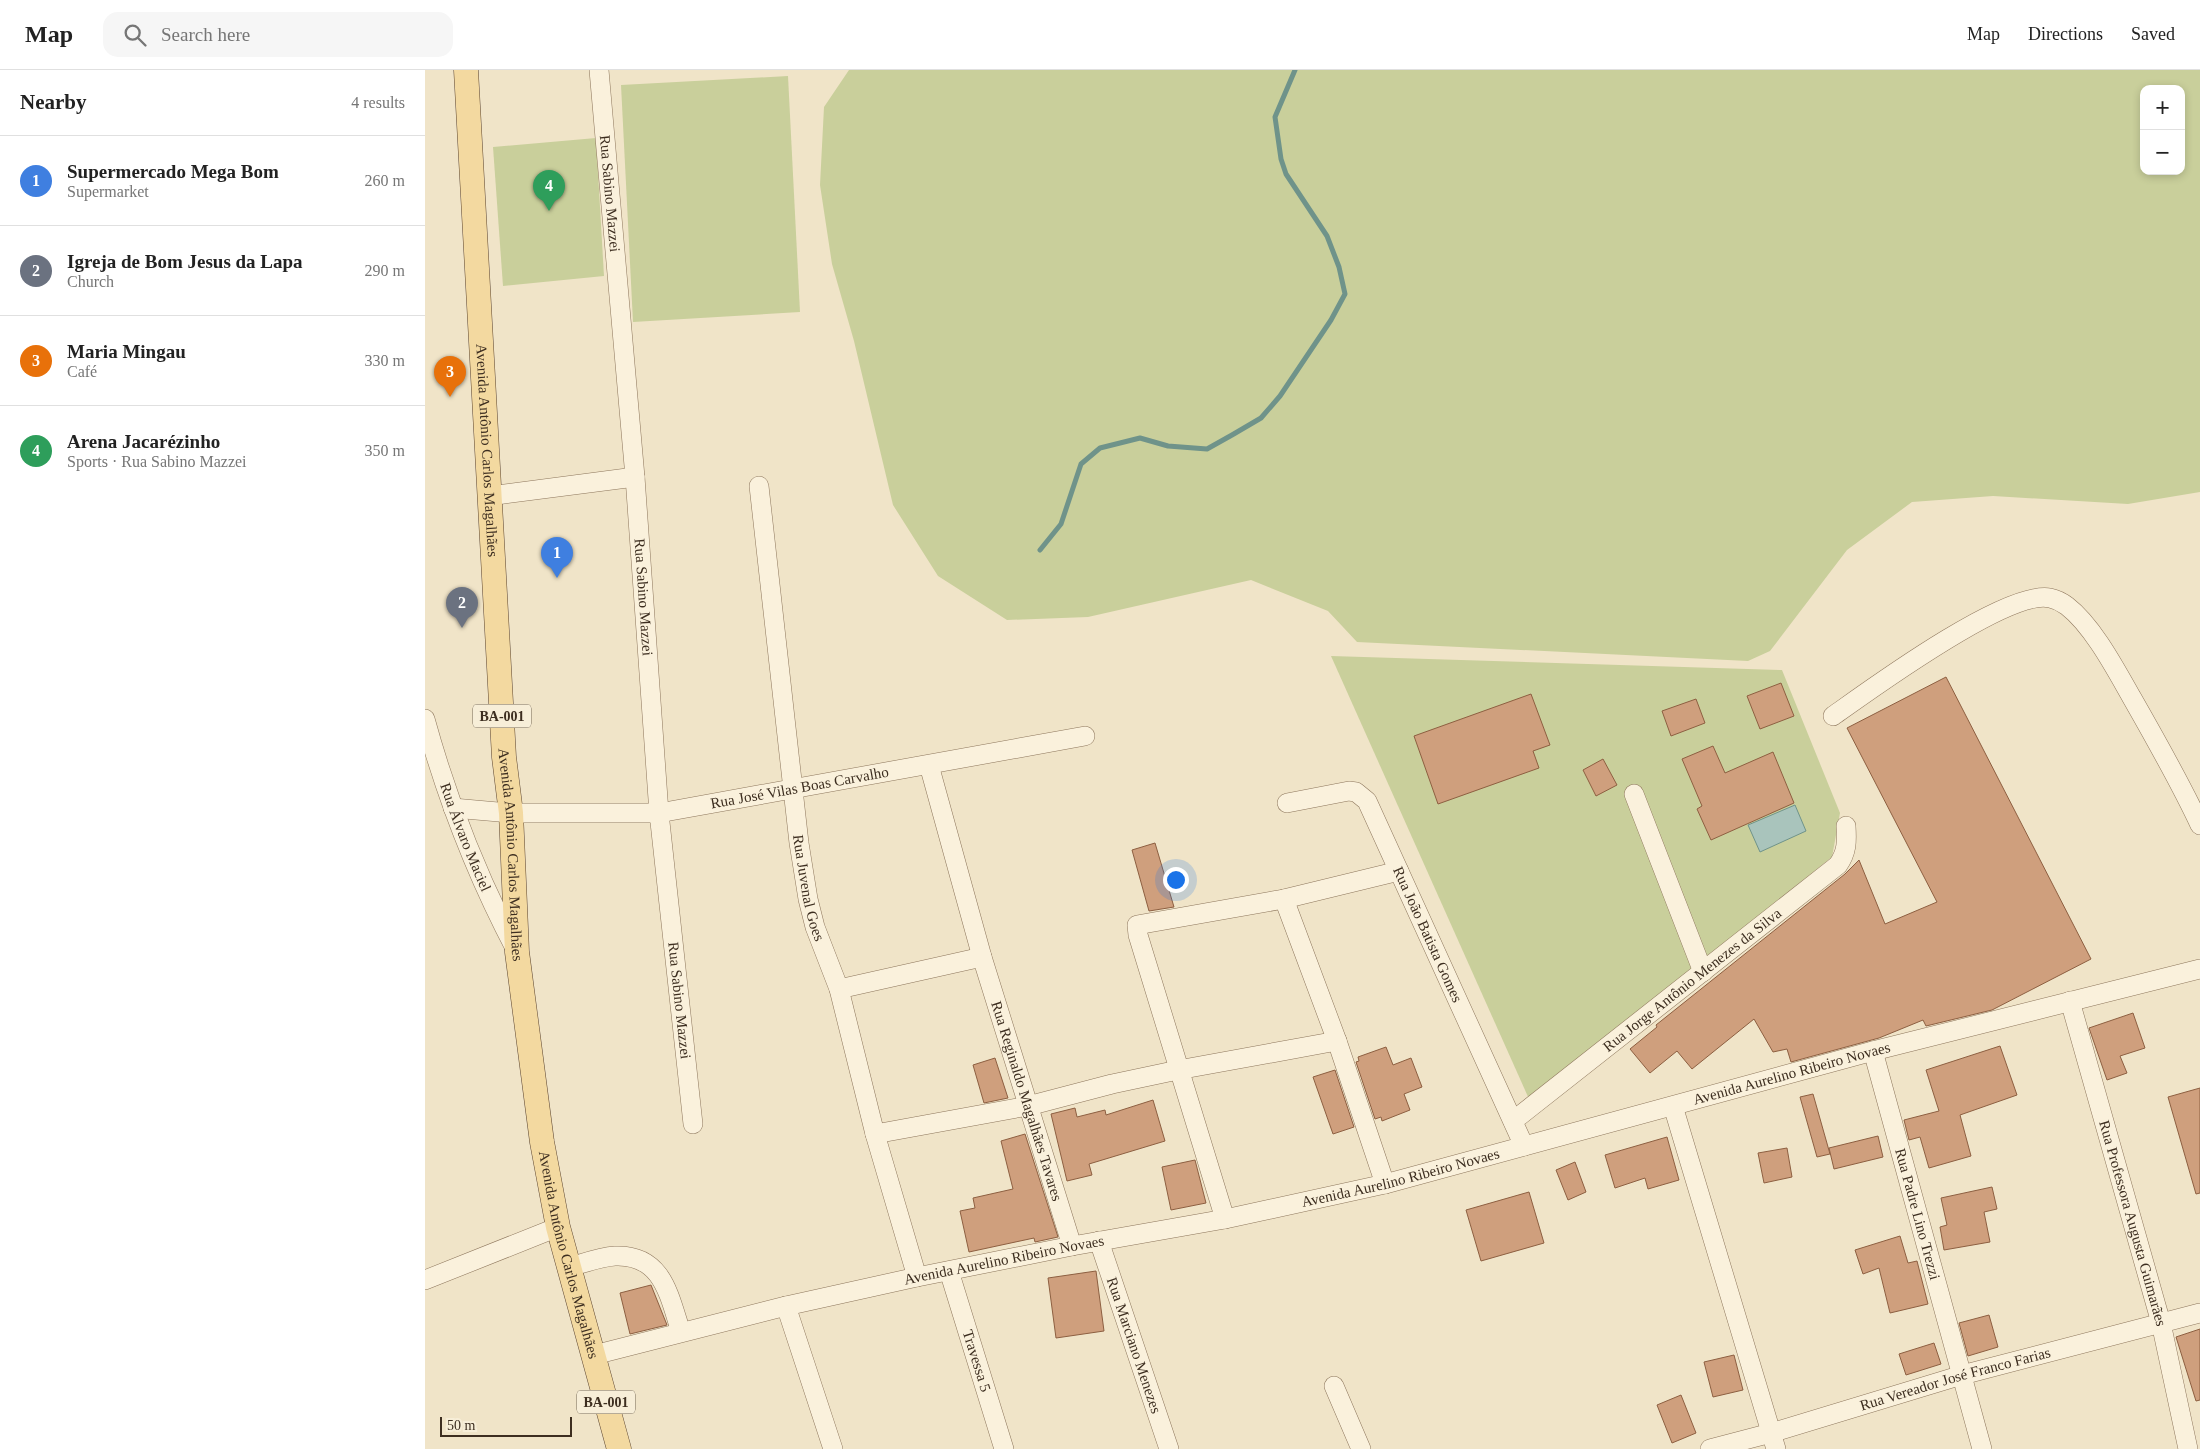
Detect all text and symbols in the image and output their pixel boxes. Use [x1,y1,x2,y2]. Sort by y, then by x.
search box [103,12,453,57]
text: Map [25,21,73,47]
icon: search [121,21,149,49]
text: Search here [161,24,250,45]
text: Map [1967,24,2000,44]
text: Directions [2028,24,2103,44]
text: Saved [2131,24,2175,44]
map controls [2140,85,2185,175]
button: + [2140,85,2185,130]
text: Nearby [20,90,87,114]
text: 4 results [351,94,405,111]
button: − [2140,130,2185,175]
street label: Rua Sabino Mazzei [597,134,623,253]
text: Supermercado Mega Bom [67,161,279,182]
pin: 4 [533,170,565,211]
text: 1 [32,172,40,189]
text: 260 m [365,172,405,189]
text: Supermarket [67,183,149,200]
text: Igreja de Bom Jesus da Lapa [67,251,303,272]
text: 2 [32,262,40,279]
text: 290 m [365,262,405,279]
text: Church [67,273,114,290]
text: Maria Mingau [67,341,186,362]
street label: Avenida Antônio Carlos Magalhães [473,343,501,558]
text: 3 [32,352,40,369]
text: 330 m [365,352,405,369]
pin: 3 [434,356,466,397]
text: Café [67,363,97,380]
text: Arena Jacarézinho [67,431,220,452]
text: 4 [32,442,40,459]
text: 350 m [365,442,405,459]
text: Sports · Rua Sabino Mazzei [67,453,247,470]
pin: 1 [541,537,573,578]
street label: Rua Sabino Mazzei [631,538,656,656]
pin: 2 [446,587,478,628]
road number: BA-001 [473,704,531,728]
street label: Avenida Antônio Carlos Magalhães [496,748,526,962]
street label: Rua José Vilas Boas Carvalho [709,764,890,812]
street label: Rua Álvaro Maciel [437,781,494,894]
street label: Rua Juvenal Goes [790,834,828,943]
street label: Rua João Batista Gomes [1390,864,1466,1005]
your location [1163,867,1189,893]
street label: Rua Jorge Antônio Menezes da Silva [1600,905,1785,1055]
street label: Rua Sabino Mazzei [665,941,694,1060]
street label: Rua Reginaldo Magalhães Tavares [988,999,1066,1203]
street label: Avenida Aurelino Ribeiro Novaes [1691,1039,1892,1108]
street label: Rua Professora Augusta Guimarães [2096,1119,2169,1328]
street label: Avenida Aurelino Ribeiro Novaes [1300,1145,1501,1210]
street label: Rua Padre Lino Trezzi [1892,1147,1943,1281]
street label: Avenida Antônio Carlos Magalhães [536,1149,602,1360]
street label: Avenida Aurelino Ribeiro Novaes [902,1232,1105,1288]
street label: Rua Marciano Menezes [1104,1275,1164,1416]
street label: Travessa 5 [960,1328,994,1394]
street label: Rua Vereador José Franco Farias [1858,1344,2052,1414]
road number: BA-001 [577,1390,635,1414]
scale bar [440,1414,573,1437]
text: 50 m [447,1418,475,1433]

